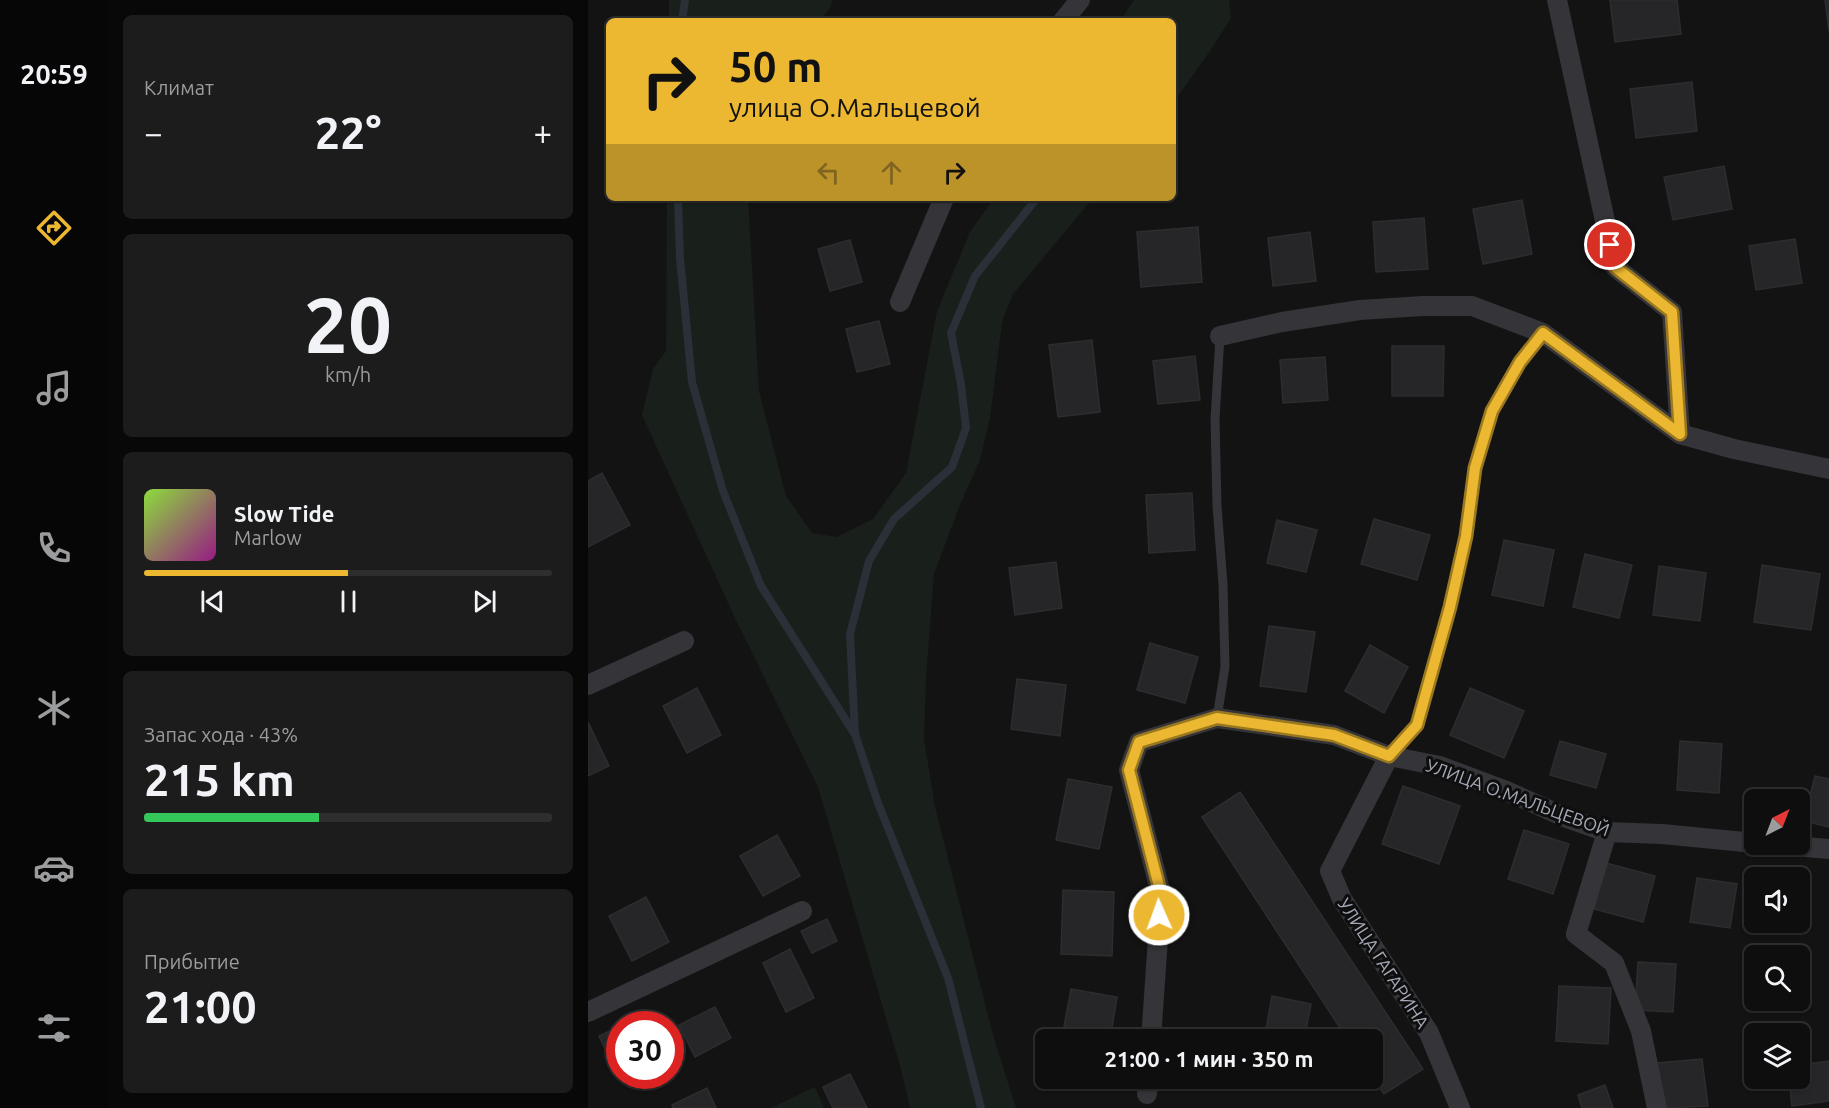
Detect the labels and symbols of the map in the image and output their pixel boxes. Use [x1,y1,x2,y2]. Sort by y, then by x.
pin [1584,219,1635,270]
street label: УЛИЦА О.МАЛЬЦЕВОЙ [1424,754,1612,840]
north arrow [1744,789,1810,855]
position arrow [1127,883,1191,947]
street label: УЛИЦА ГАГАРИНА [1335,894,1434,1032]
speed limit sign: 30 [606,1011,684,1089]

